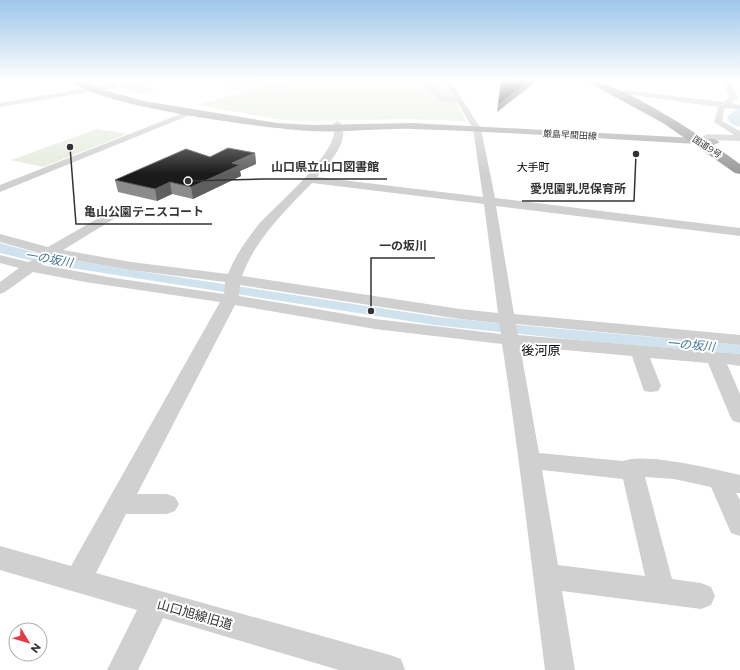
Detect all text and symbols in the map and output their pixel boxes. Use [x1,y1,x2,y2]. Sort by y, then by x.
street label: 厳島早間田線 [543,128,598,141]
street label: 国道9号 [691,133,724,160]
callout: 山口県立山口図書館 [263,155,387,179]
text: 山口県立山口図書館 [271,159,379,174]
district label: 大手町 [517,160,550,174]
callout: 愛児園乳児保育所 [522,177,634,201]
text: 愛児園乳児保育所 [530,181,626,196]
callout: 亀山公園テニスコート [76,200,212,224]
text: 亀山公園テニスコート [84,204,204,219]
callout: 一の坂川 [371,234,435,258]
text: 一の坂川 [379,238,427,253]
water label: 一の坂川 [24,247,76,270]
water label: 一の坂川 [666,335,718,354]
district label: 後河原 [521,342,561,358]
street label: 山口旭線旧道 [155,596,235,632]
north arrow [8,622,48,662]
text: N [28,640,44,656]

